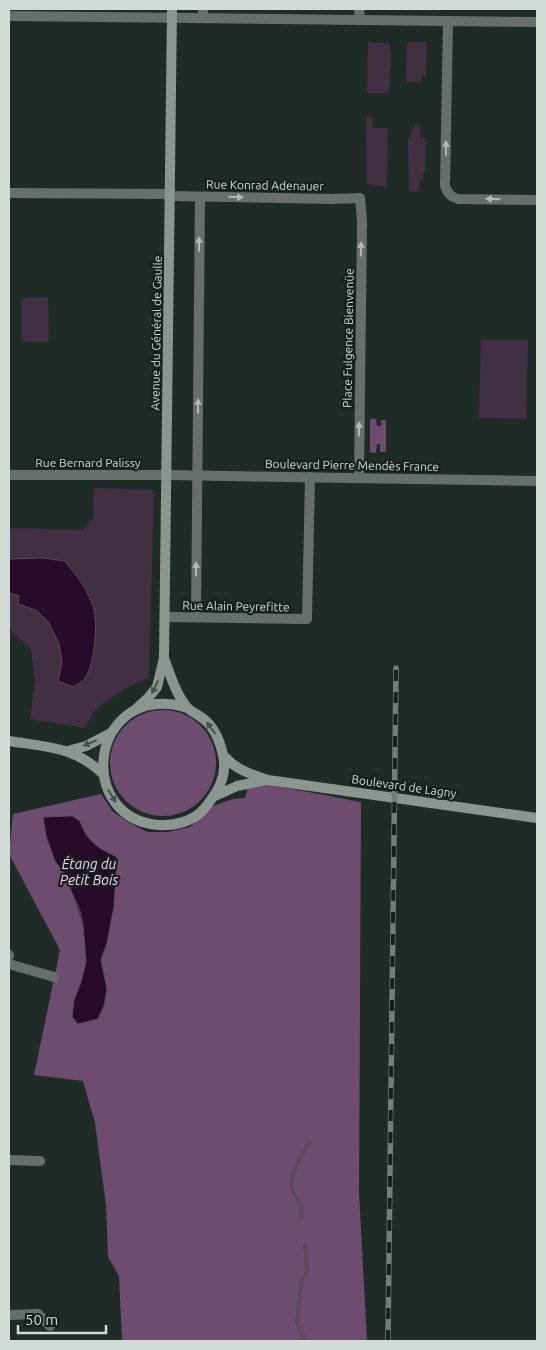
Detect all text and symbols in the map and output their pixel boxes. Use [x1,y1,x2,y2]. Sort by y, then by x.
one-way arrow [442,139,450,155]
street label: Rue Konrad Adenauer [206,177,324,193]
one-way arrow [228,194,244,202]
one-way arrow [485,195,501,203]
one-way arrow [196,235,204,251]
one-way arrow [358,241,366,257]
street label: Avenue du Général de Gaulle [148,256,164,410]
street label: Place Fulgence Bienvenüe [340,268,356,408]
one-way arrow [194,398,202,414]
one-way arrow [355,421,363,437]
street label: Rue Bernard Palissy [35,456,141,469]
street label: Boulevard Pierre Mendès France [265,457,439,473]
one-way arrow [192,560,200,576]
street label: Rue Alain Peyrefitte [182,599,290,613]
one-way arrow [151,680,159,694]
one-way arrow [206,721,216,735]
one-way arrow [83,740,97,748]
street label: Boulevard de Lagny [351,772,457,800]
one-way arrow [107,790,117,803]
water label: Étang du Petit Bois [60,855,118,888]
scale bar [18,1302,105,1334]
text: 50 m [25,1311,58,1328]

